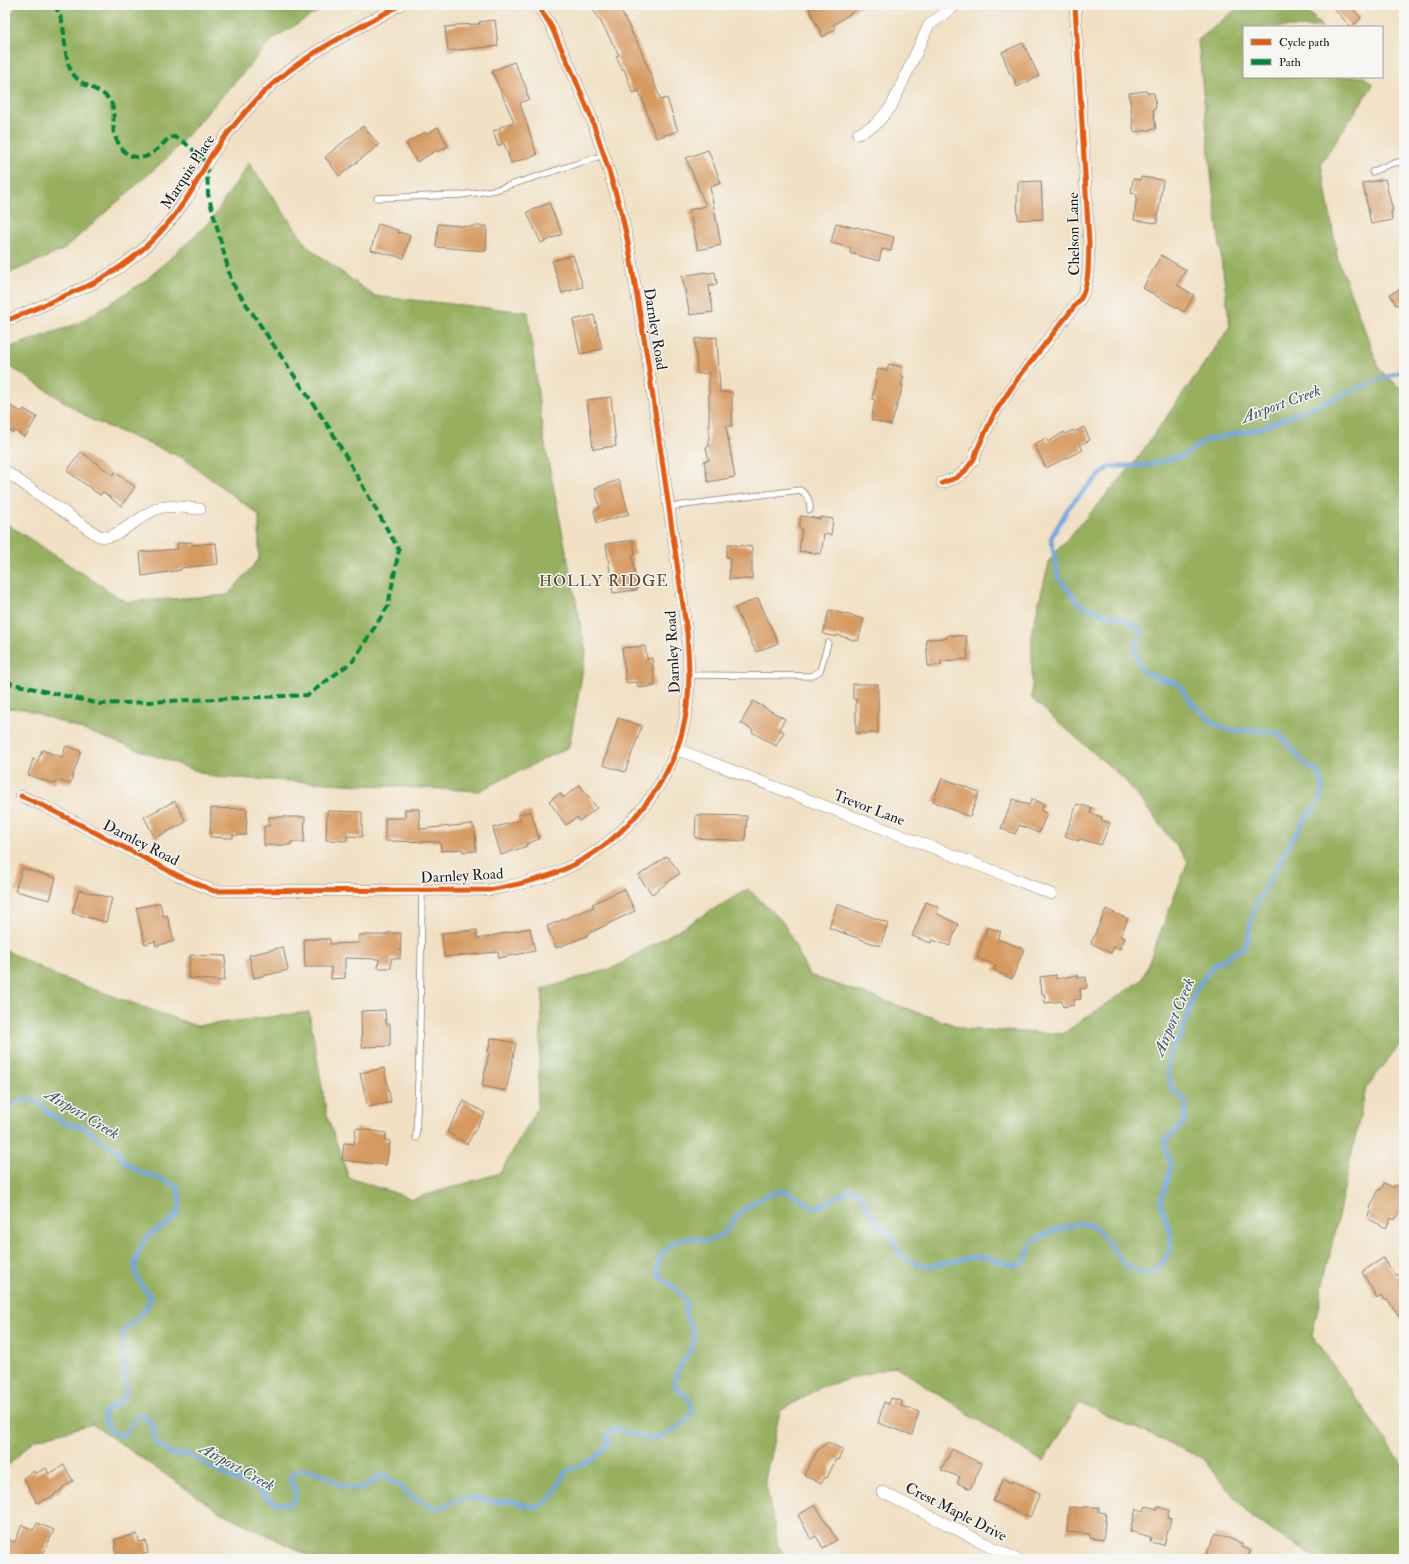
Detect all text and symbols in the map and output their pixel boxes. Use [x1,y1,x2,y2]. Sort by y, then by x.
legend [1243,26,1383,78]
text: Cycle path [1279,35,1330,50]
text: Path [1279,55,1302,70]
street label: Marquis Place [157,131,219,213]
street label: Chelson Lane [1064,192,1084,276]
street label: Darnley Road [639,287,671,372]
water label: Airport Creek [1237,380,1324,428]
district label: HOLLY RIDGE [539,571,669,591]
street label: Darnley Road [661,610,685,694]
street label: Trevor Lane [831,786,907,830]
street label: Darnley Road [100,816,183,871]
street label: Darnley Road [420,864,504,888]
water label: Airport Creek [1148,975,1200,1061]
water label: Airport Creek [40,1083,123,1144]
water label: Airport Creek [194,1437,278,1496]
street label: Crest Maple Drive [902,1478,1010,1547]

